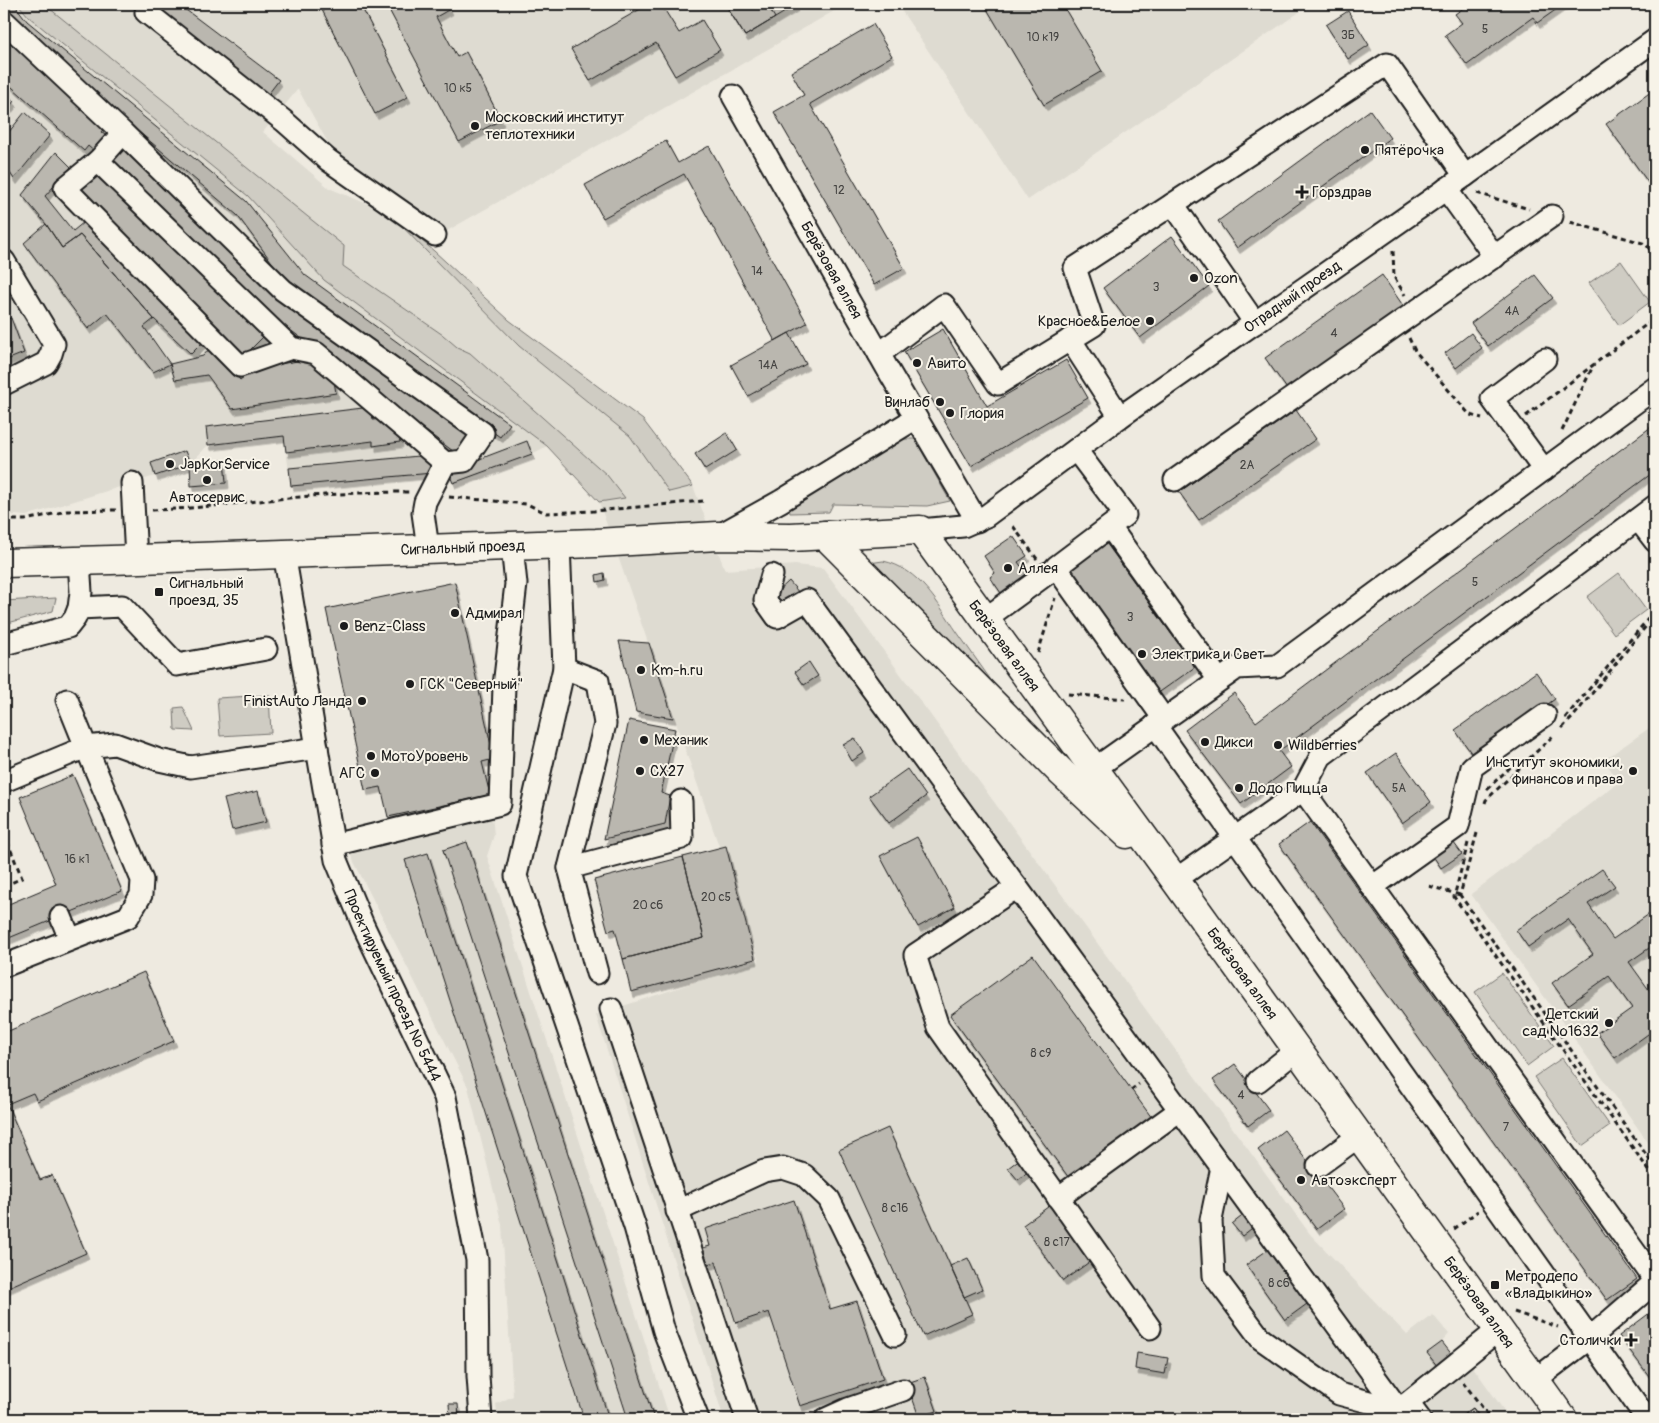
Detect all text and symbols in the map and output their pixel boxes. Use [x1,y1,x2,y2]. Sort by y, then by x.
house number: 5 [1482,22,1488,37]
house number: 3Б [1341,28,1355,43]
house number: 10 к19 [1027,30,1059,45]
house number: 10 к5 [444,81,472,96]
place label: Московский институт теплотехники [485,108,625,144]
marker: Московский институт теплотехники [469,120,481,132]
place label: Пятёрочка [1375,141,1444,160]
marker: Пятёрочка [1359,144,1371,156]
house number: 12 [833,183,845,198]
place label: Горздрав [1312,183,1372,202]
marker: Горздрав [1296,186,1308,198]
street label: Берёзовая аллея [796,218,867,322]
street label: Отрадный проезд [1240,256,1345,337]
house number: 14 [751,264,763,279]
place label: Ozon [1204,269,1238,288]
marker: Ozon [1188,272,1200,284]
house number: 3 [1153,280,1160,295]
house number: 4А [1505,304,1520,319]
place label: Красное&Белое [1038,312,1141,331]
marker: Красное&Белое [1144,315,1156,327]
house number: 4 [1331,326,1338,341]
place label: Авито [927,354,966,373]
marker: Авито [911,357,923,369]
house number: 14А [758,358,778,373]
place label: Винлаб [884,393,930,412]
marker: Винлаб [934,396,946,408]
place label: Глория [960,404,1004,423]
marker: Глория [944,407,956,419]
place label: JapKorService [180,455,270,474]
marker: JapKorService [164,458,176,470]
house number: 2А [1240,458,1254,473]
marker: Автосервис [201,474,213,486]
place label: Автосервис [169,488,246,507]
street label: Сигнальный проезд [400,536,525,559]
place label: Аллея [1018,559,1058,578]
marker: Аллея [1002,562,1014,574]
place label: Сигнальный проезд, 35 [169,574,244,610]
house number: 5 [1472,575,1478,590]
marker: Сигнальный проезд, 35 [153,586,165,598]
street label: Берёзовая аллея [965,596,1044,695]
place label: Адмирал [465,604,522,623]
marker: Адмирал [449,607,461,619]
house number: 3 [1127,610,1134,625]
place label: Benz-Class [354,617,426,636]
marker: Benz-Class [338,620,350,632]
place label: Электрика и Свет [1152,645,1265,664]
marker: Электрика и Свет [1136,648,1148,660]
place label: Km-h.ru [651,661,703,680]
marker: Km-h.ru [635,664,647,676]
place label: ГСК "Северный" [420,675,523,694]
marker: ГСК "Северный" [404,678,416,690]
place label: FinistAuto Ланда [243,692,352,711]
marker: FinistAuto Ланда [356,695,368,707]
place label: Механик [654,731,709,750]
place label: Дикси [1214,733,1253,752]
marker: Механик [638,734,650,746]
marker: Дикси [1199,736,1211,748]
place label: Wildberries [1288,736,1357,755]
marker: Wildberries [1272,739,1284,751]
place label: МотоУровень [381,747,469,766]
marker: МотоУровень [365,750,377,762]
place label: Институт экономики, финансов и права [1486,753,1623,789]
place label: CX27 [650,762,684,781]
place label: АГС [339,764,365,783]
marker: CX27 [634,765,646,777]
marker: Институт экономики, финансов и права [1627,765,1639,777]
marker: АГС [369,767,381,779]
place label: Додо Пицца [1248,779,1328,798]
house number: 5А [1392,781,1406,796]
marker: Додо Пицца [1233,782,1245,794]
house number: 16 к1 [64,852,90,867]
street label: Проектируемый проезд № 5444 [340,887,446,1085]
house number: 20 с5 [701,890,731,905]
house number: 20 с6 [633,898,663,913]
street label: Берёзовая аллея [1203,924,1282,1023]
place label: Детский сад №1632 [1523,1005,1599,1041]
marker: Детский сад №1632 [1603,1017,1615,1029]
house number: 8 с9 [1031,1046,1051,1061]
house number: 4 [1238,1088,1245,1103]
house number: 7 [1503,1120,1510,1135]
place label: Автоэксперт [1311,1171,1397,1190]
marker: Автоэксперт [1295,1174,1307,1186]
house number: 8 с16 [882,1201,908,1216]
house number: 8 с17 [1044,1235,1071,1250]
street label: Берёзовая аллея [1439,1252,1518,1352]
place label: Метродепо «Владыкино» [1505,1267,1592,1303]
house number: 8 с6 [1268,1276,1290,1291]
marker: Метродепо «Владыкино» [1489,1279,1501,1291]
place label: Столички [1560,1331,1621,1350]
marker: Столички [1625,1334,1637,1346]

